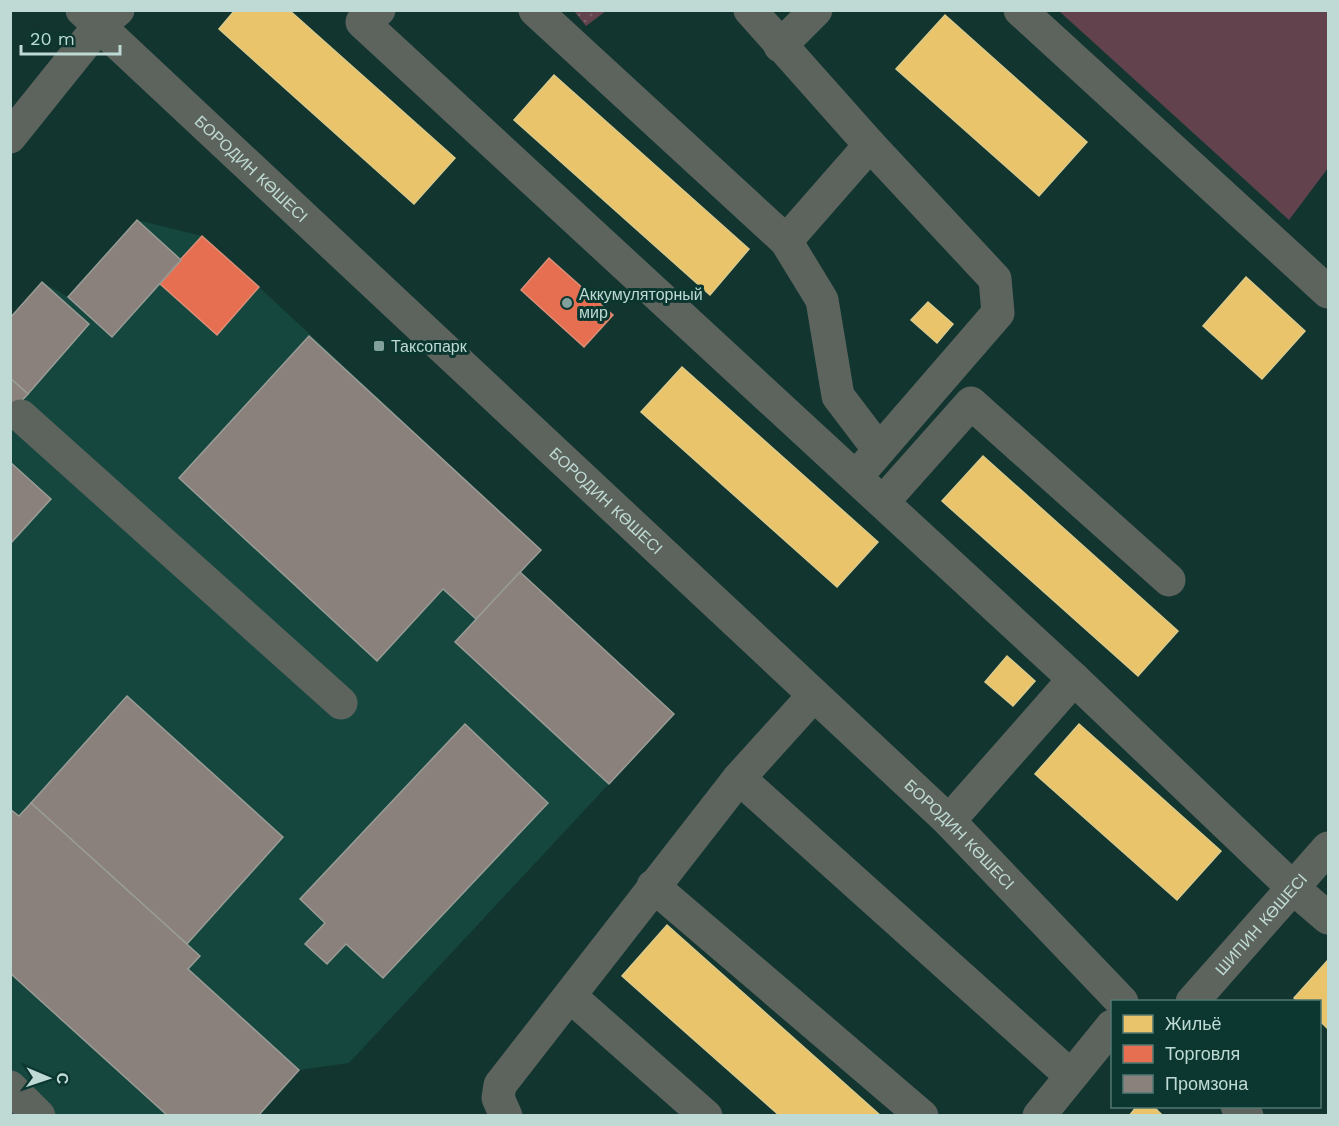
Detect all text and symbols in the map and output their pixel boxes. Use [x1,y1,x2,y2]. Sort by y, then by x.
scale bar [21,18,120,56]
text: 20 m [30,28,75,49]
street label: БОРОДИН КӨШЕСІ [191,111,312,226]
place label: Аккумуляторный мир [579,285,703,322]
marker: Аккумуляторный мир [560,296,574,310]
place label: Таксопарк [391,337,468,356]
marker: Таксопарк [372,339,386,353]
street label: БОРОДИН КӨШЕСІ [546,443,666,558]
street label: БОРОДИН КӨШЕСІ [901,775,1018,893]
street label: ШИПИН КӨШЕСІ [1211,870,1311,979]
legend [1111,1000,1321,1108]
text: Жильё [1165,1013,1222,1034]
text: Торговля [1165,1043,1240,1064]
north arrow [18,1048,78,1108]
text: С [53,1072,72,1085]
text: Промзона [1165,1073,1249,1094]

